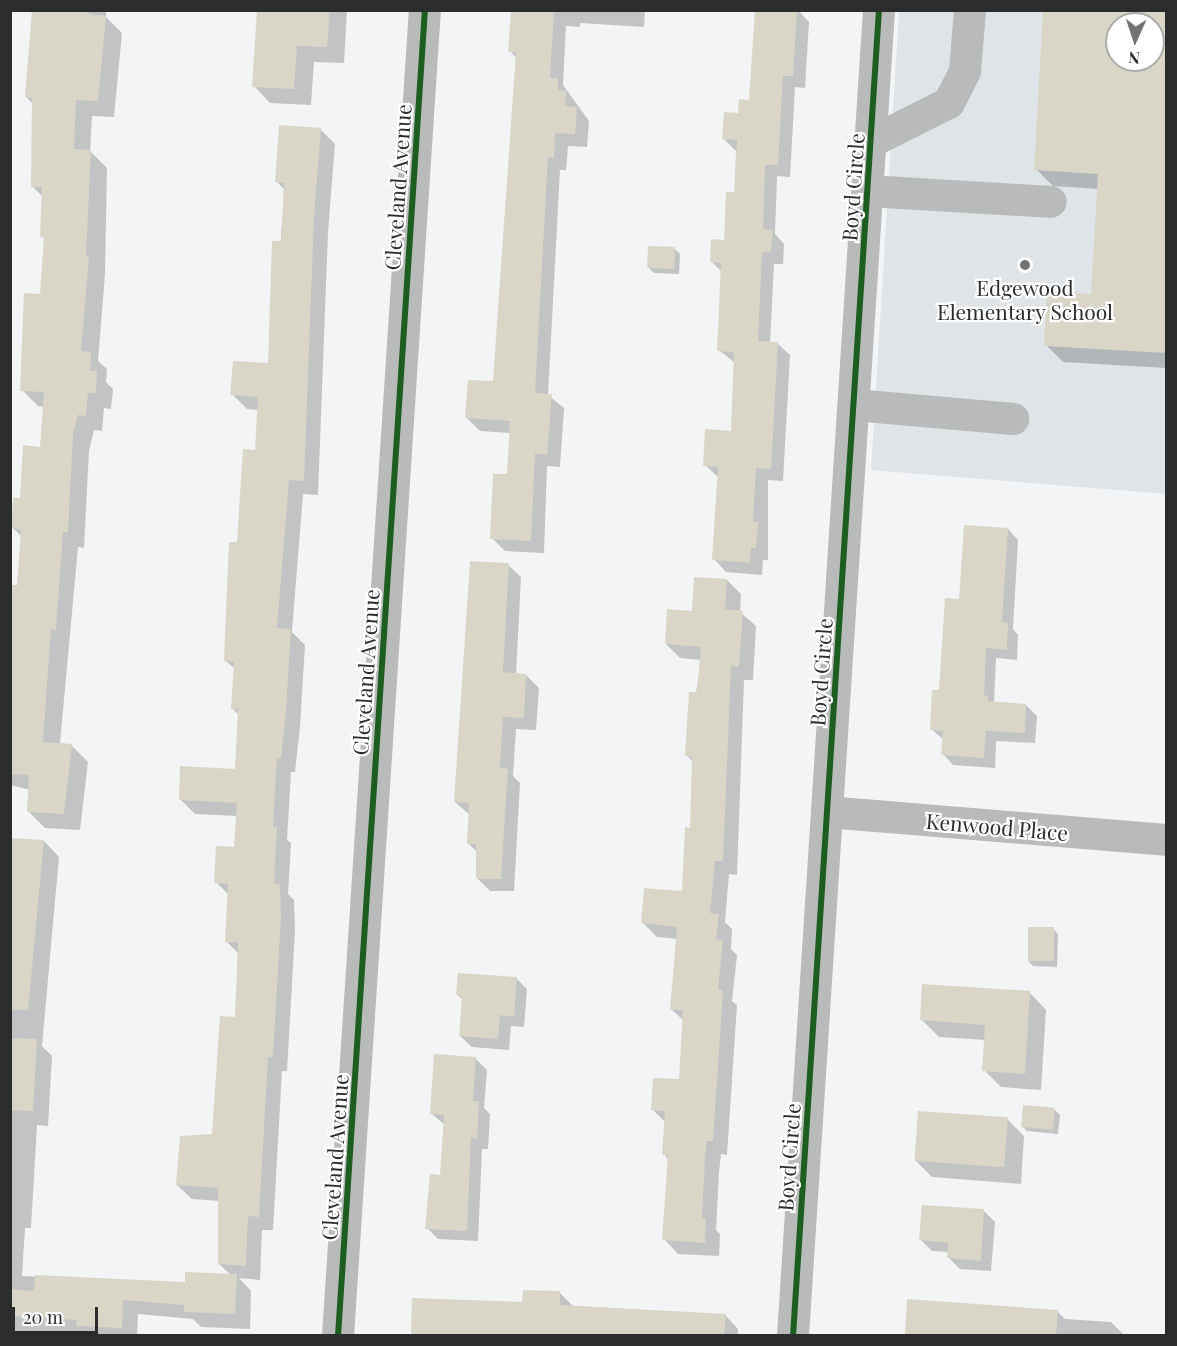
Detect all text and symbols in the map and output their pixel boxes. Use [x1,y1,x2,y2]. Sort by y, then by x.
north arrow [1105,12,1165,72]
text: N [1128,48,1140,69]
street label: Cleveland Avenue [379,103,415,271]
street label: Boyd Circle [836,132,868,242]
marker: Edgewood Elementary School [1018,258,1032,272]
place label: Edgewood Elementary School [937,274,1113,324]
street label: Cleveland Avenue [347,588,383,756]
street label: Boyd Circle [804,617,836,727]
street label: Kenwood Place [925,807,1069,845]
street label: Cleveland Avenue [316,1073,352,1241]
street label: Boyd Circle [772,1102,804,1212]
scale bar [15,1295,100,1333]
text: 20 m [23,1305,63,1329]

